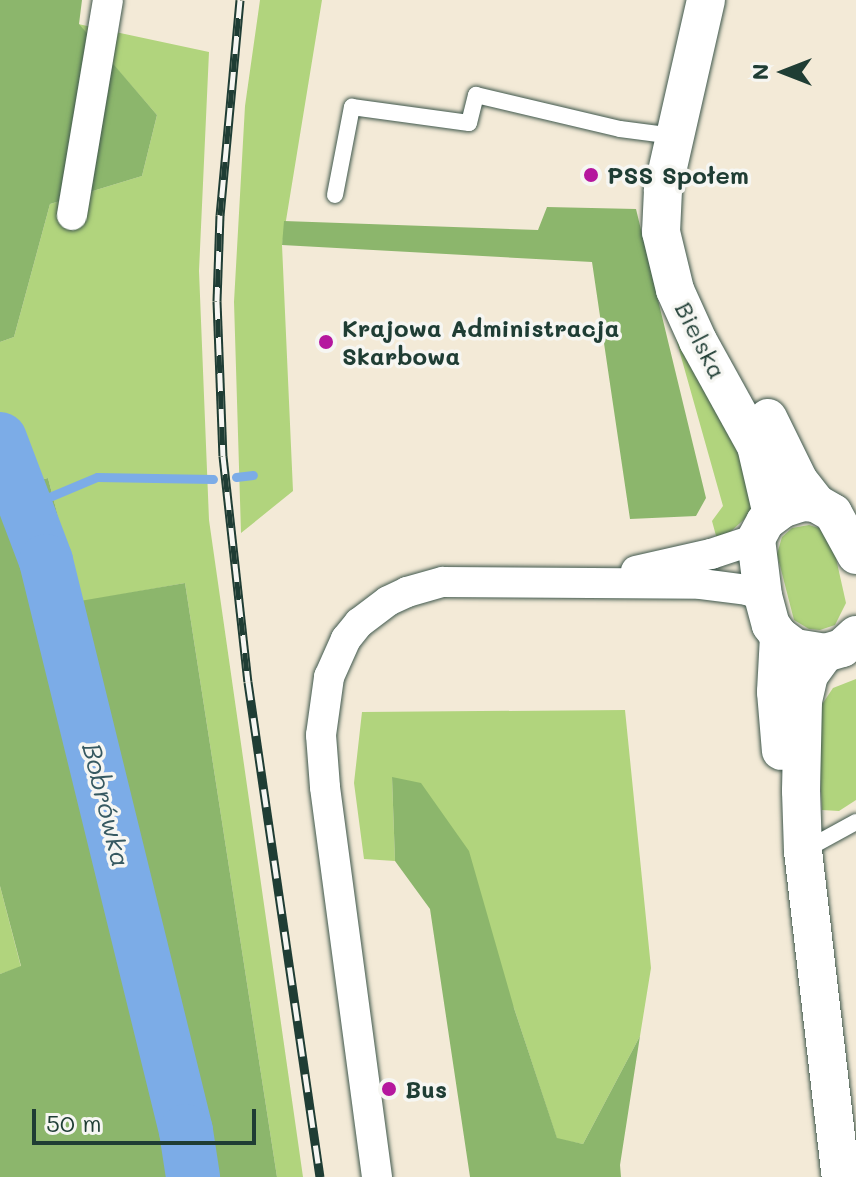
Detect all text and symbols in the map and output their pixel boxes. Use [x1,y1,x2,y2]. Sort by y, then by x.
north arrow [744,32,824,112]
text: N [745,64,774,80]
place label: PSS Społem [607,161,749,189]
marker: PSS Społem [582,166,600,184]
street label: Bielska [669,297,733,383]
place label: Krajowa Administracja Skarbowa [342,314,620,370]
marker: Krajowa Administracja Skarbowa [317,333,335,351]
water label: Bobrówka [76,740,136,870]
place label: Bus [405,1075,447,1103]
marker: Bus [380,1080,398,1098]
scale bar [36,1093,260,1143]
text: 50 m [46,1107,102,1138]

